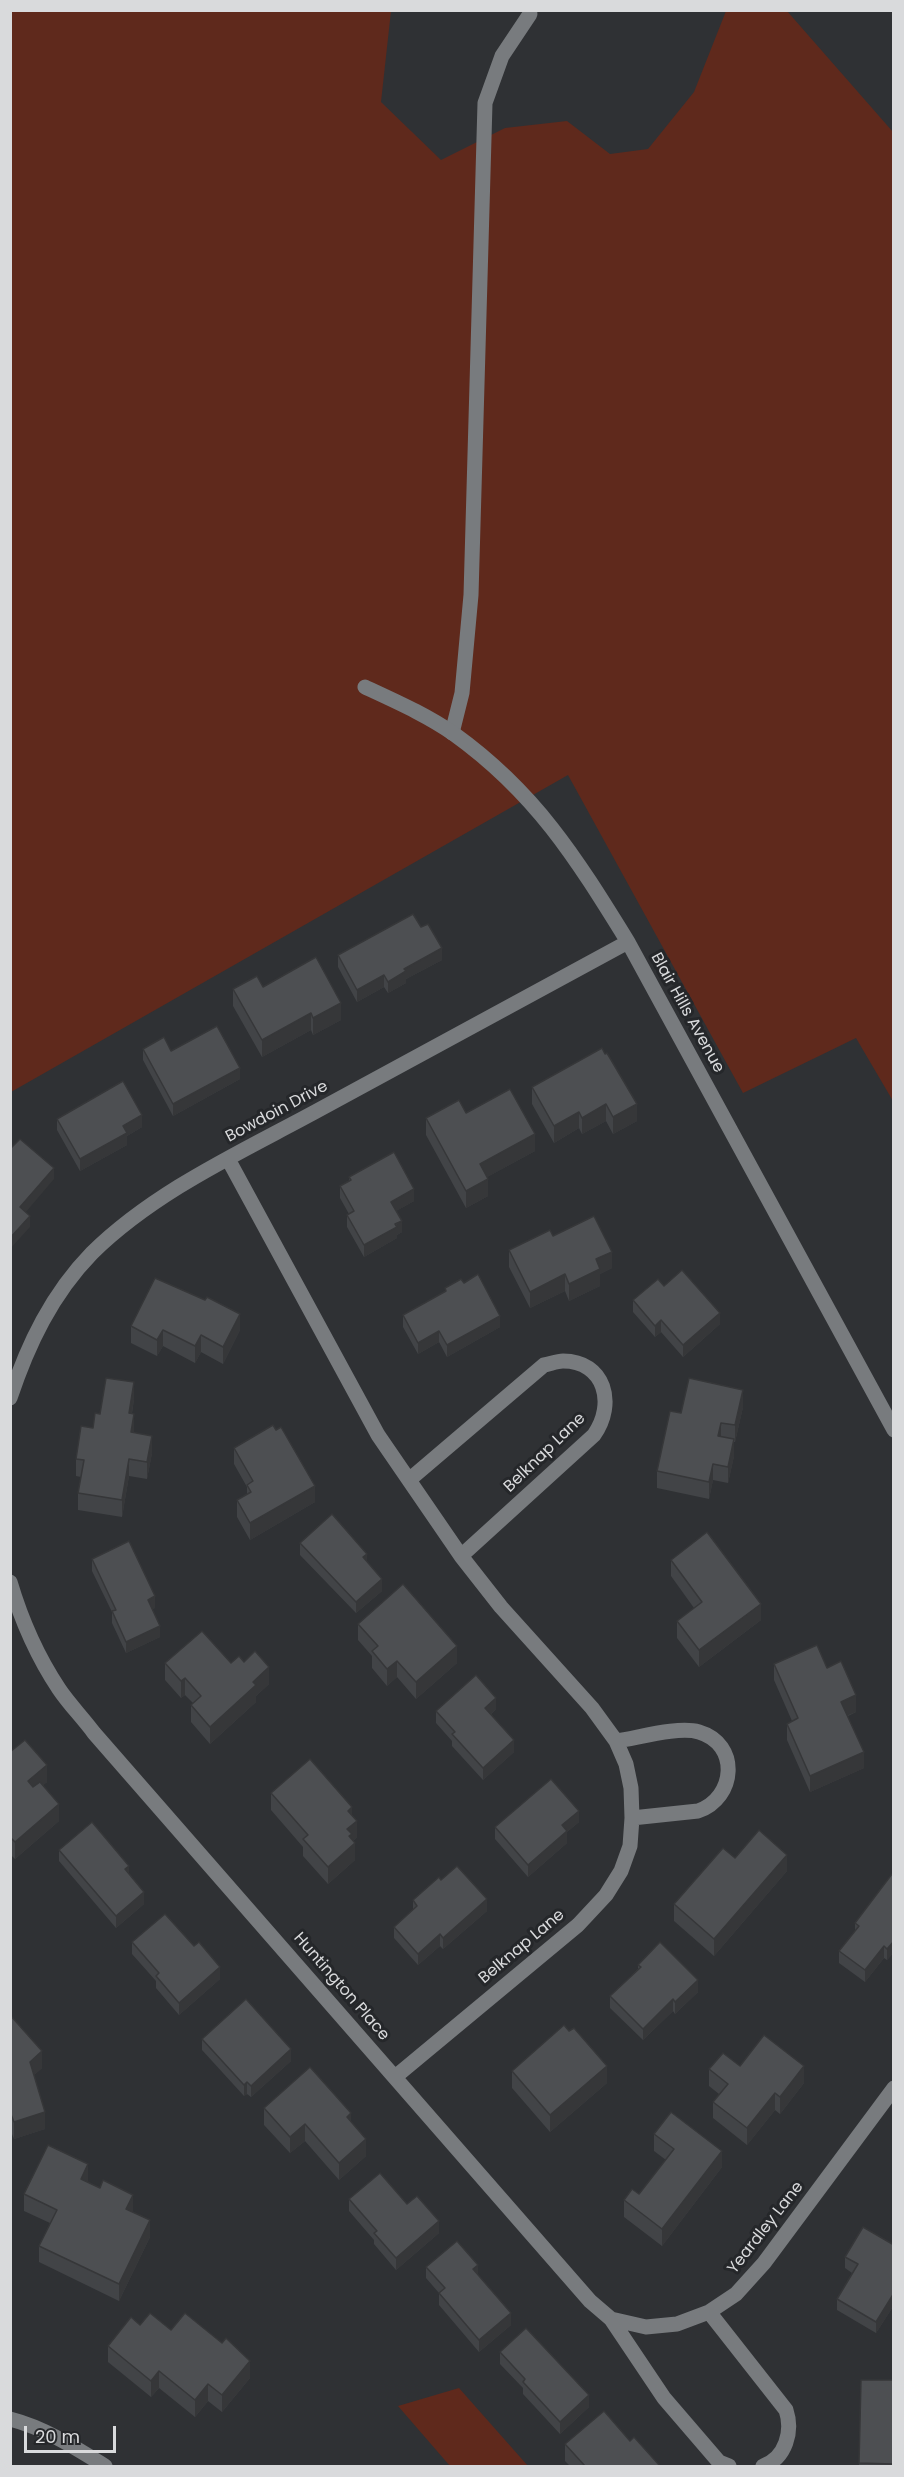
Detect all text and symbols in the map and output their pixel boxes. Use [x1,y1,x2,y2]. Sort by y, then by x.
street label: Blair Hills Avenue [646,950,728,1076]
street label: Bowdoin Drive [223,1077,331,1147]
street label: Belknap Lane [500,1409,590,1497]
street label: Belknap Lane [475,1906,569,1988]
street label: Huntington Place [289,1929,393,2045]
street label: Yeardley Lane [724,2178,808,2278]
scale bar [27,2414,118,2452]
text: 20 m [35,2424,80,2449]

